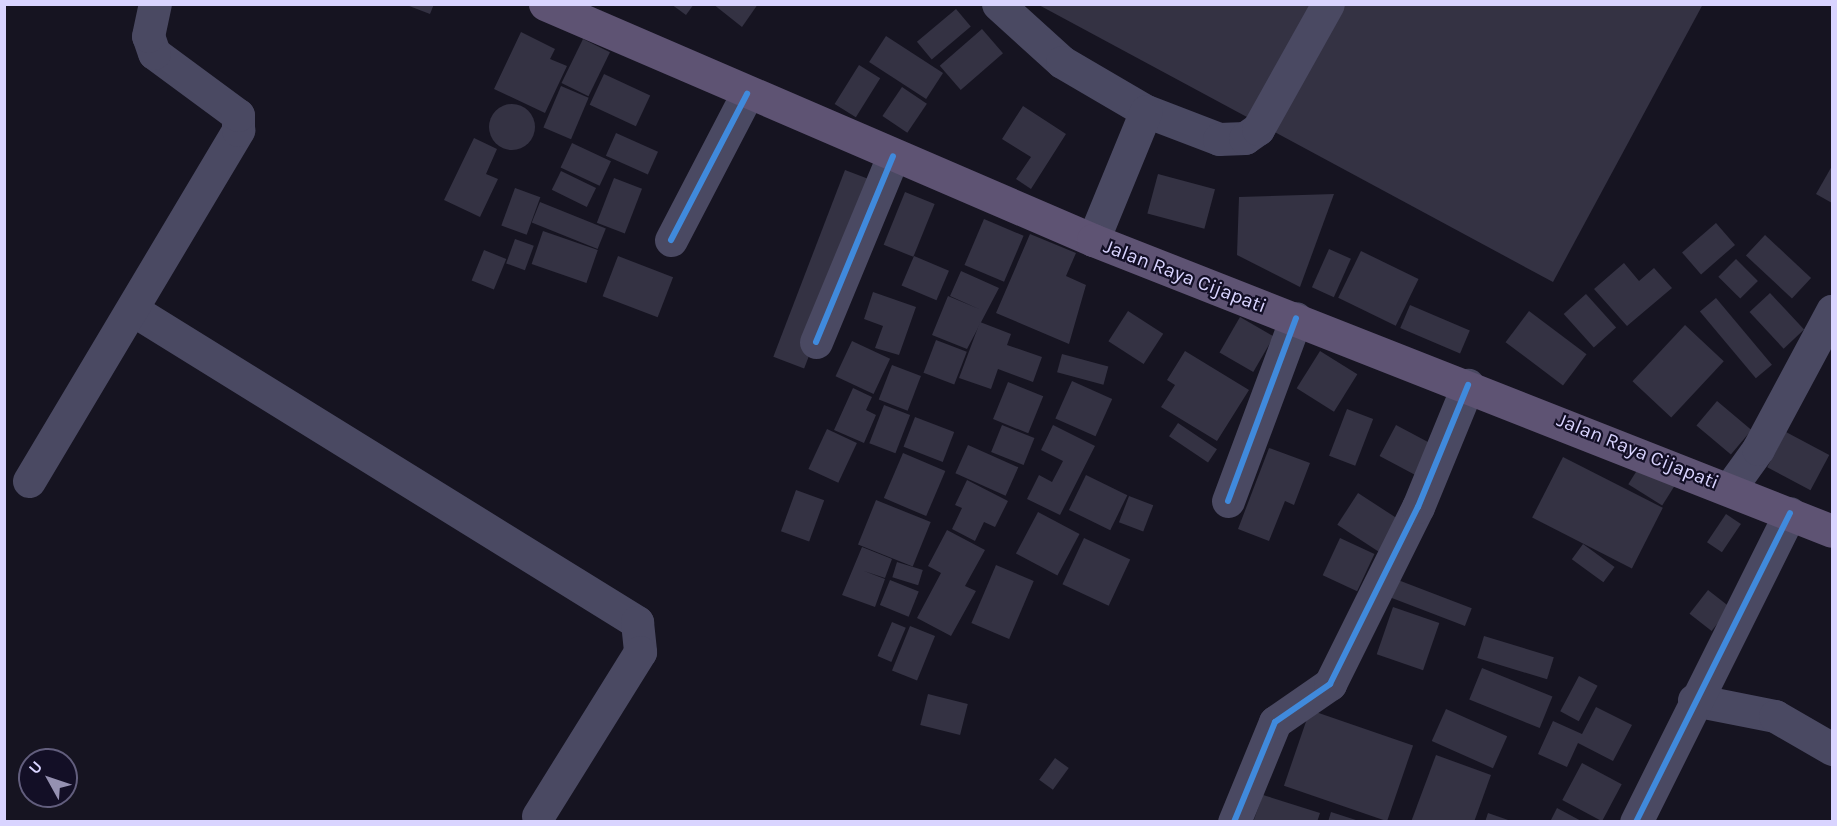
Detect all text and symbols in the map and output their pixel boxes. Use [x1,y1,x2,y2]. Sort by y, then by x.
street label: Jalan Raya Cijapati [1100,234,1270,318]
street label: Jalan Raya Cijapati [1554,408,1722,494]
north arrow [18,748,78,808]
text: U [25,757,46,778]

